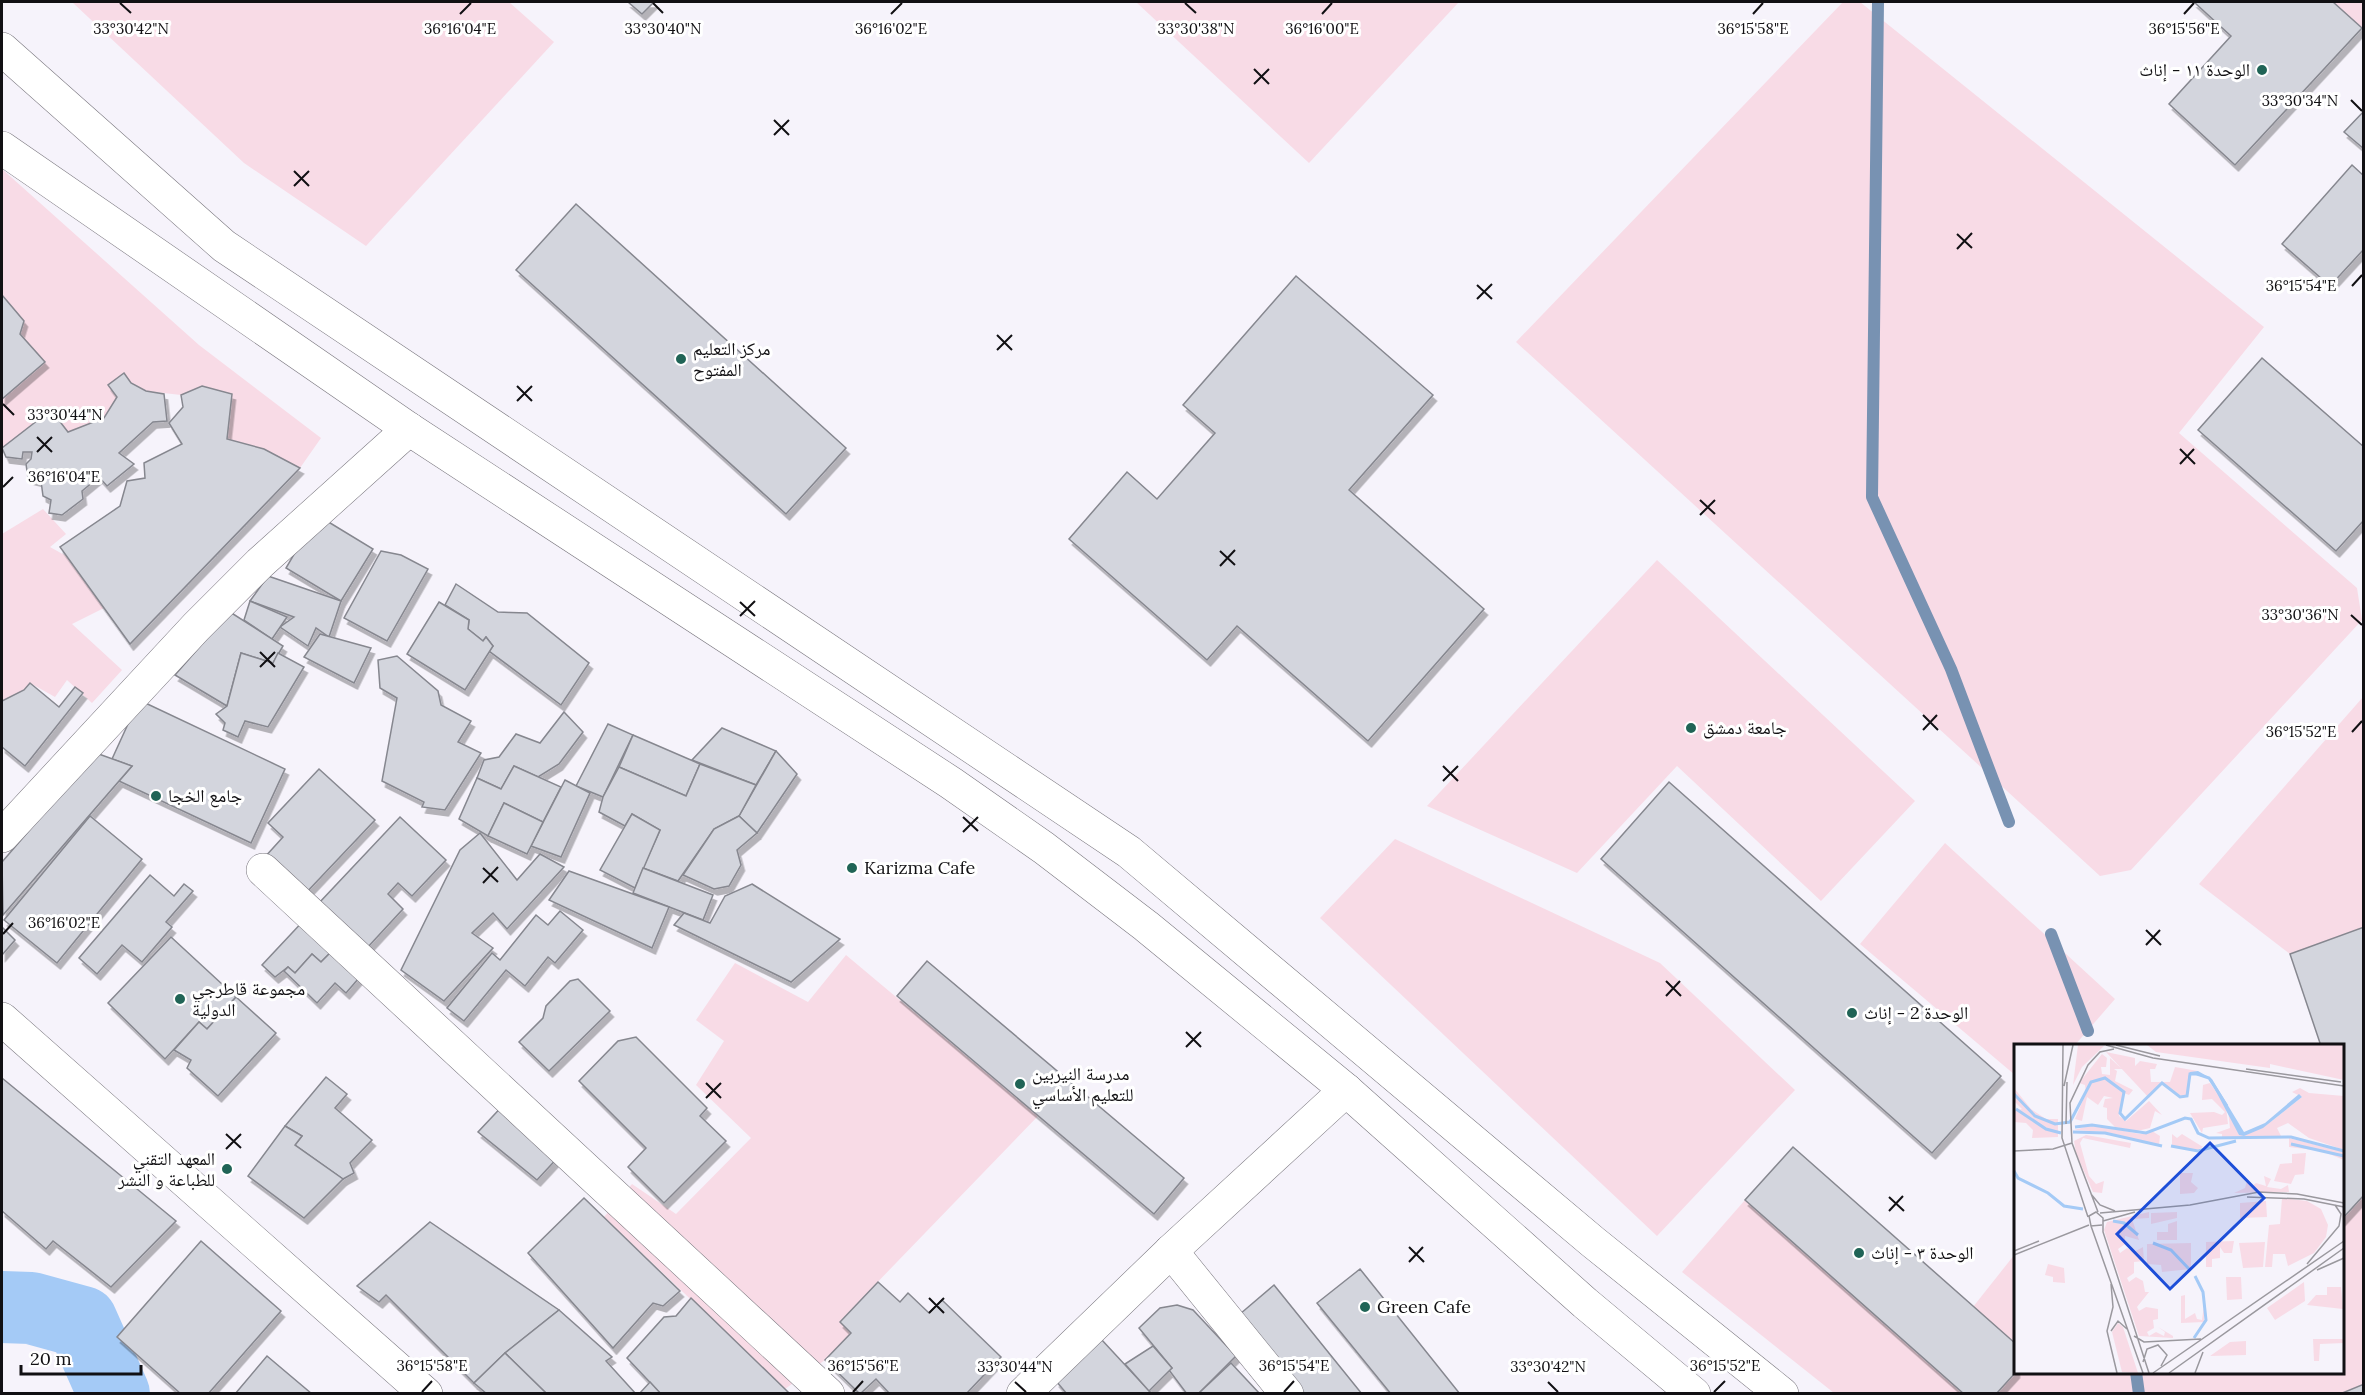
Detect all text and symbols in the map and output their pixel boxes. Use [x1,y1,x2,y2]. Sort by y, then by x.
text: 33°30'42"N [93,19,169,38]
text: 36°16'04"E [424,19,496,38]
text: 33°30'40"N [625,19,701,38]
text: 36°16'02"E [855,19,927,38]
text: 33°30'38"N [1158,19,1234,38]
text: 36°16'00"E [1285,19,1359,38]
text: 36°15'58"E [1718,19,1788,38]
text: 36°15'56"E [2148,19,2220,38]
place label: الوحدة ١١ - إناث [2139,58,2250,82]
marker: الوحدة ١١ - إناث [2255,63,2269,77]
text: 33°30'34"N [2262,91,2338,110]
text: 36°15'54"E [2266,276,2336,295]
place label: مركز التعليم المفتوح [693,337,770,382]
marker: مركز التعليم المفتوح [674,352,688,366]
text: 33°30'44"N [27,405,103,424]
text: 36°16'04"E [28,467,100,486]
text: 33°30'36"N [2261,605,2339,624]
place label: جامعة دمشق [1703,716,1787,739]
marker: جامعة دمشق [1684,721,1698,735]
text: 36°15'52"E [2266,722,2336,741]
place label: جامع الخجا [168,784,242,808]
marker: جامع الخجا [149,789,163,803]
place label: Karizma Cafe [864,856,976,879]
marker: Karizma Cafe [845,861,859,875]
text: 36°16'02"E [28,913,100,932]
place label: مجموعة قاطرجي الدولية [192,977,305,1021]
marker: مجموعة قاطرجي الدولية [173,992,187,1006]
place label: الوحدة 2 - إناث [1864,1001,1968,1025]
marker: الوحدة 2 - إناث [1845,1006,1859,1020]
inset map [2014,1044,2344,1374]
place label: مدرسة النيربين للتعليم الأساسي [1032,1062,1134,1110]
marker: مدرسة النيربين للتعليم الأساسي [1013,1077,1027,1091]
place label: المعهد التقني للطباعة و النشر [117,1147,215,1191]
marker: المعهد التقني للطباعة و النشر [220,1162,234,1176]
place label: الوحدة ٣ - إناث [1871,1241,1974,1265]
marker: الوحدة ٣ - إناث [1852,1246,1866,1260]
place label: Green Cafe [1377,1295,1471,1318]
marker: Green Cafe [1358,1300,1372,1314]
scale bar [21,1338,141,1376]
text: 20 m [30,1347,72,1370]
text: 36°15'58"E [397,1356,467,1375]
text: 36°15'56"E [827,1356,899,1375]
text: 36°15'54"E [1259,1356,1329,1375]
text: 36°15'52"E [1690,1356,1760,1375]
text: 33°30'44"N [977,1357,1053,1376]
text: 33°30'42"N [1510,1357,1586,1376]

